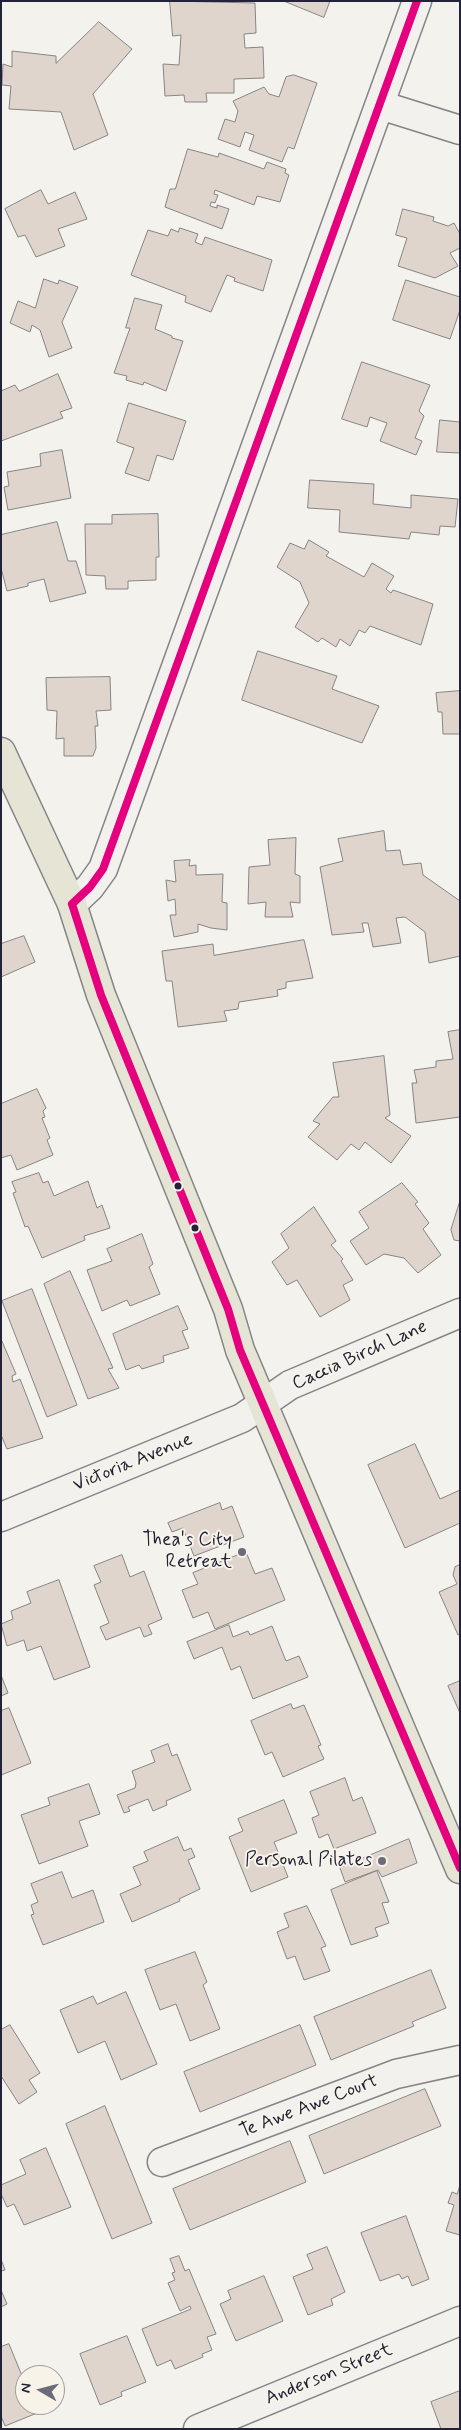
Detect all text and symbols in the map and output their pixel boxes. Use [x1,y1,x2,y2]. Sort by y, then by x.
unlabelled marker [173,1181,183,1191]
unlabelled marker [190,1223,200,1233]
street label: Caccia Birch Lane [289,1316,431,1396]
street label: Victoria Avenue [70,1429,196,1497]
place label: Thea's City Retreat [143,1530,232,1574]
marker: Thea's City Retreat [236,1546,248,1558]
place label: Personal Pilates [245,1850,372,1872]
marker: Personal Pilates [376,1855,388,1867]
street label: Te Awe Awe Court [237,2070,381,2144]
street label: Anderson Street [262,2339,396,2411]
north arrow [15,2365,65,2415]
text: N [17,2382,36,2394]

